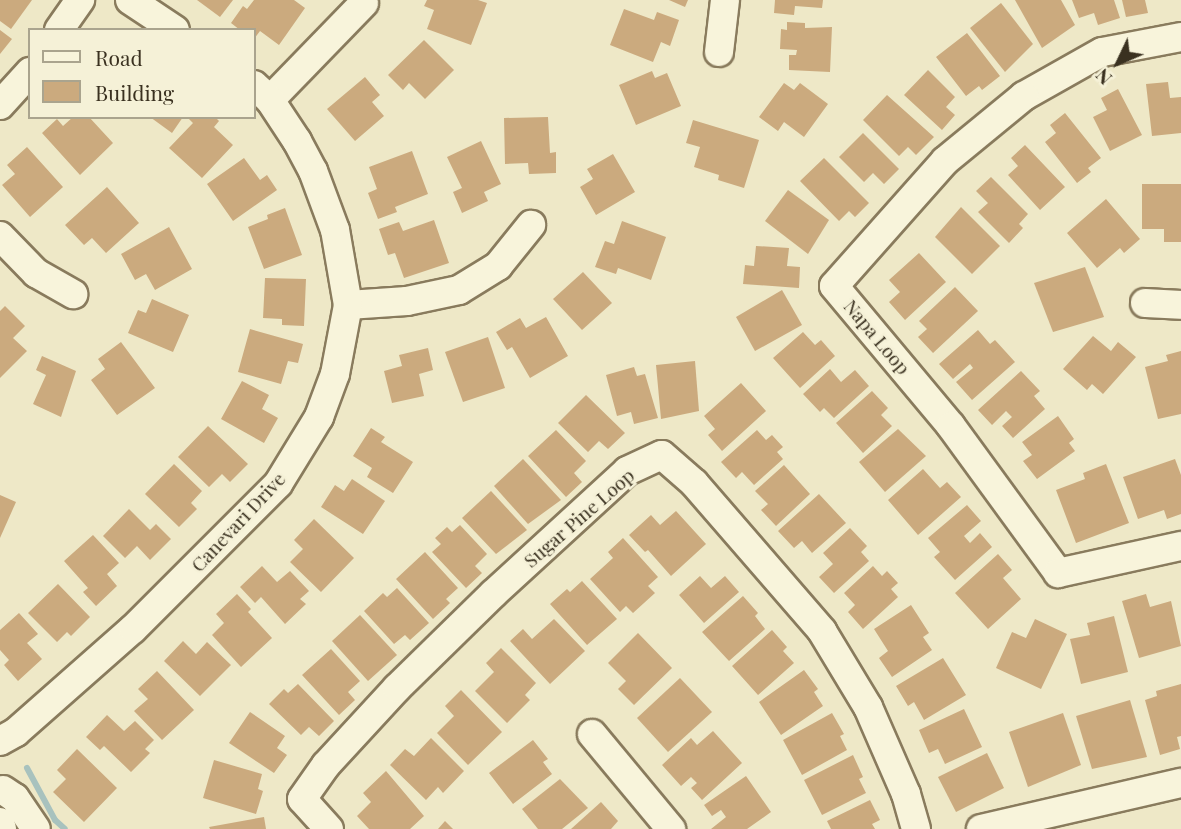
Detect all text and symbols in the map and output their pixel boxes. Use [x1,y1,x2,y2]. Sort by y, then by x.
legend [28,28,256,119]
north arrow [1083,28,1153,98]
text: Road [95,43,143,71]
text: N [1089,64,1117,92]
text: Building [95,78,174,106]
street label: Napa Loop [839,295,915,379]
street label: Sugar Pine Loop [519,464,639,572]
street label: Canevari Drive [186,468,290,576]

